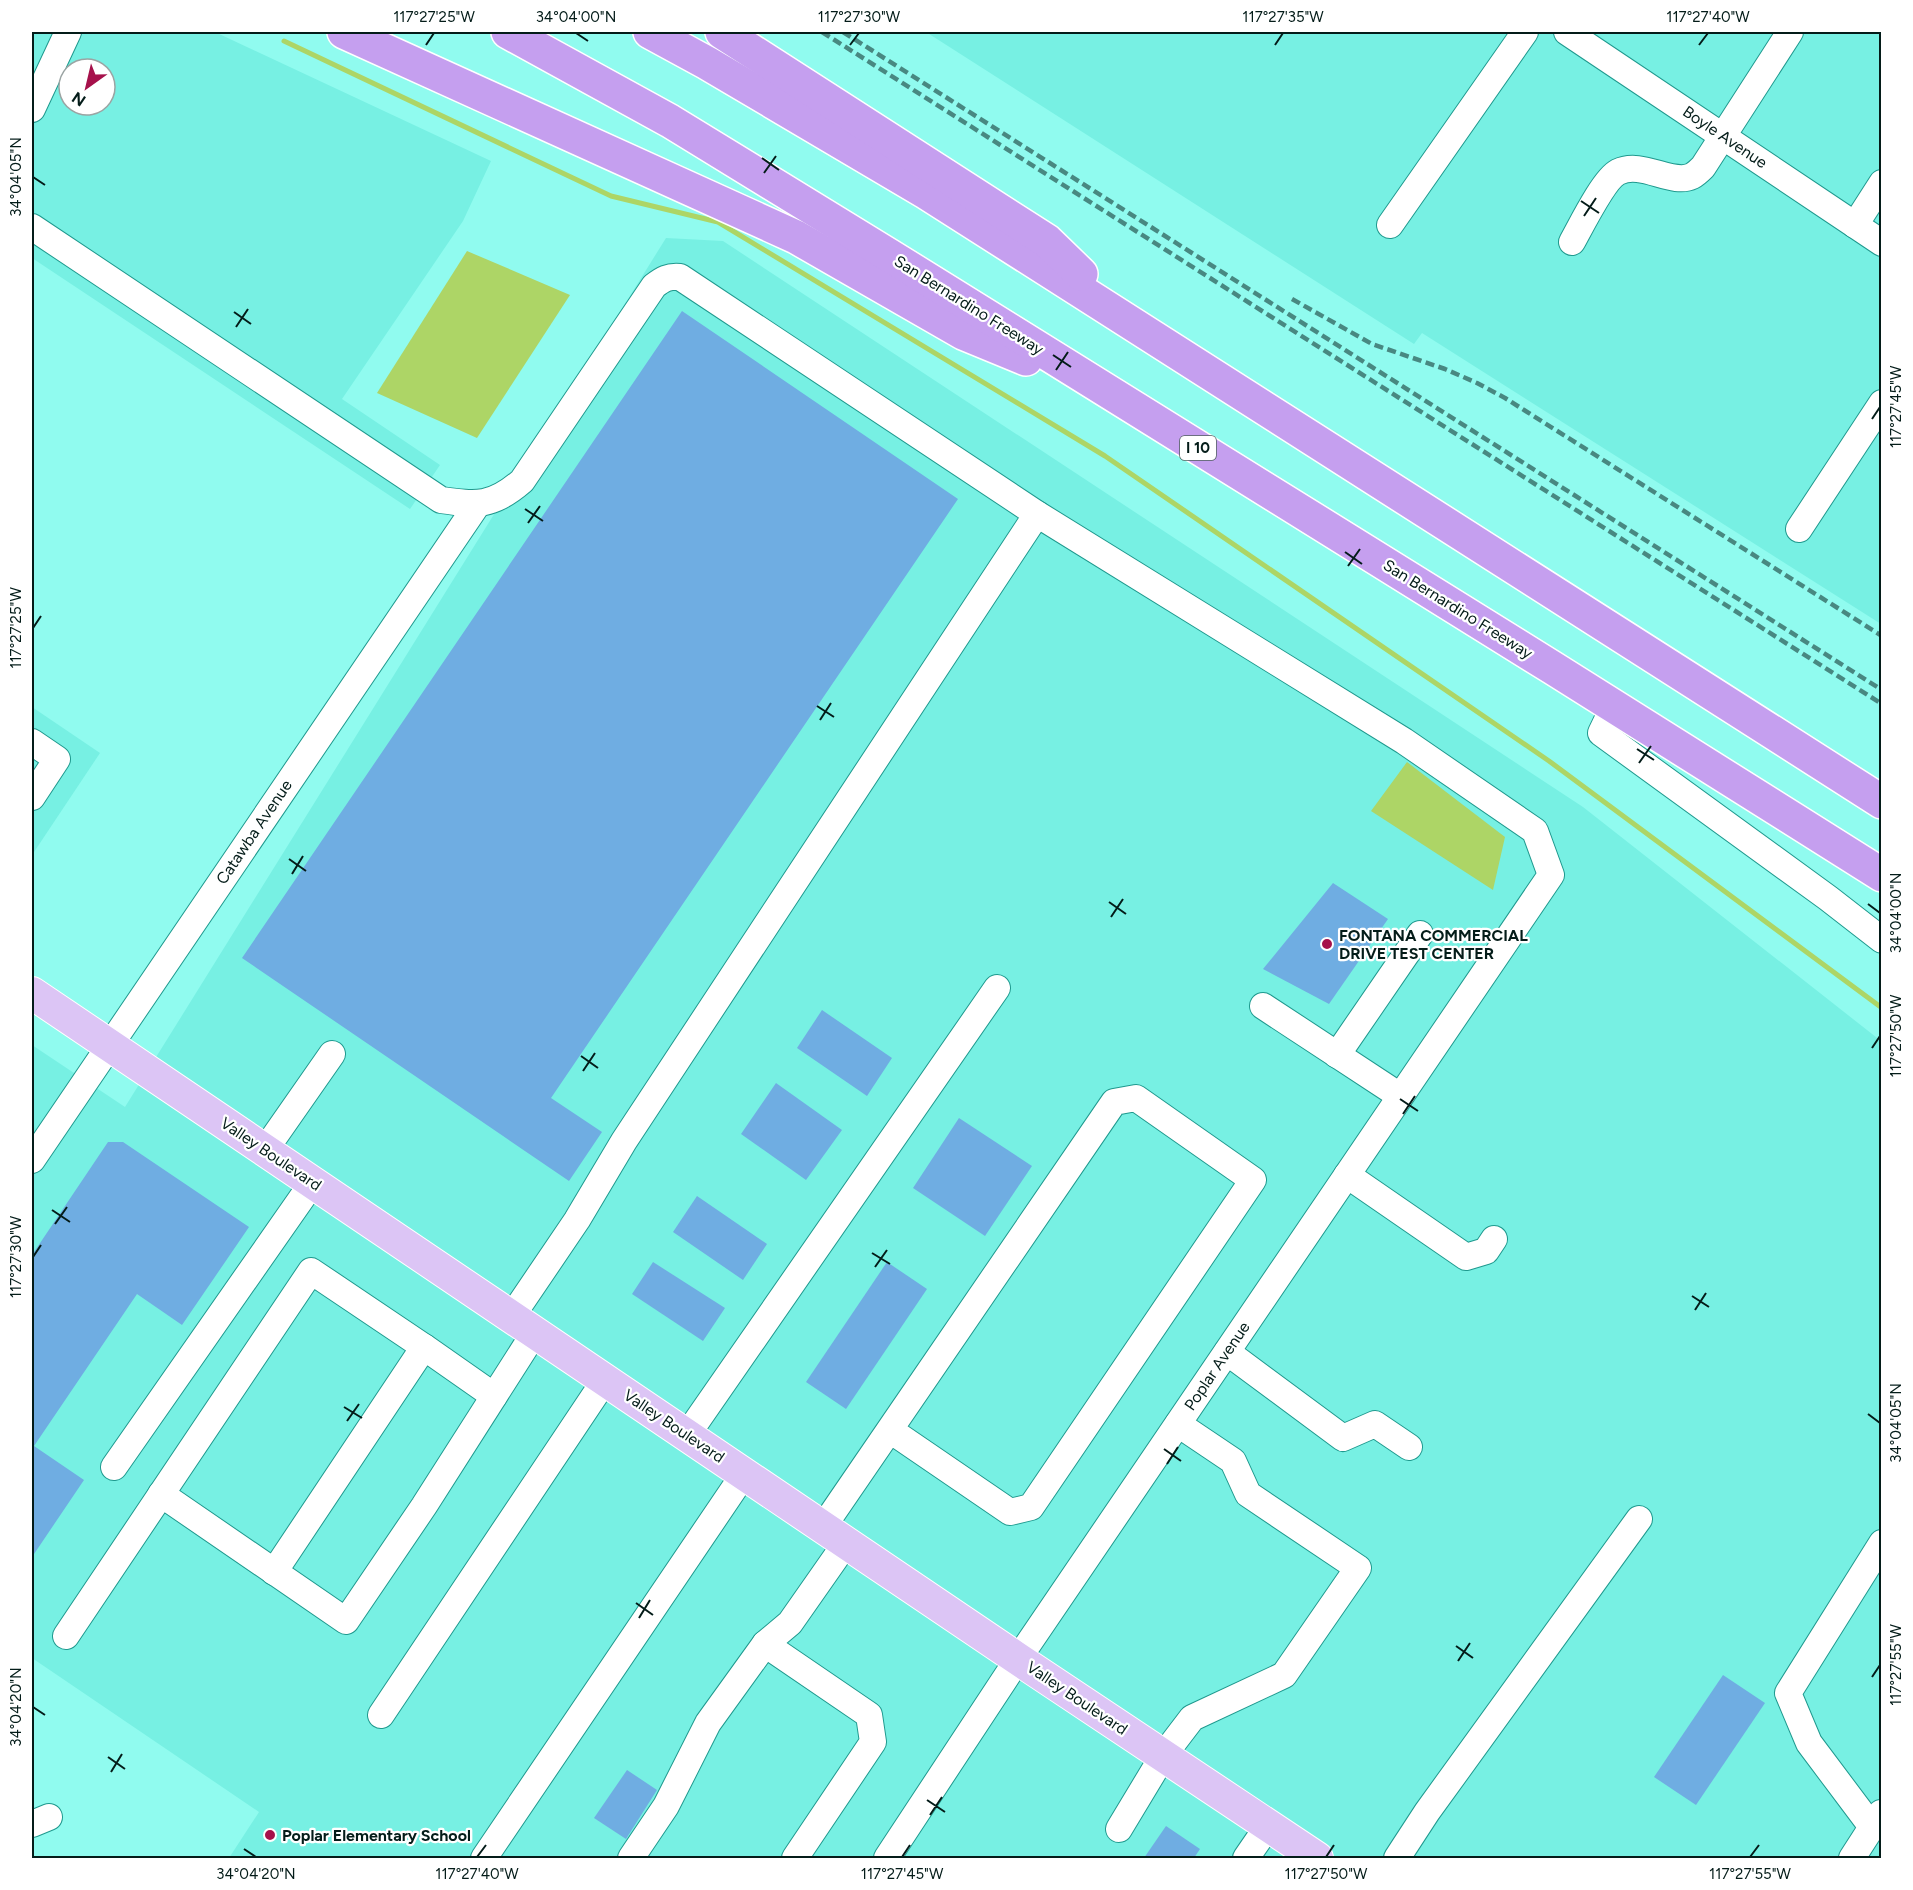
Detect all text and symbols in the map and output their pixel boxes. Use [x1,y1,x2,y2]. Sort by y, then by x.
text: 117°27'25"W [393,8,475,26]
text: 34°04'00"N [536,8,616,26]
text: 117°27'30"W [818,8,901,26]
text: 117°27'35"W [1242,8,1324,26]
text: 117°27'40"W [1666,8,1750,26]
north arrow [57,57,117,117]
text: N [68,88,89,110]
street label: Boyle Avenue [1679,102,1771,172]
text: 34°04'05"N [7,137,25,217]
street label: San Bernardino Freeway [891,251,1048,359]
text: 117°27'45"W [1887,365,1905,448]
road number: I 10 [1180,436,1216,460]
street label: San Bernardino Freeway [1380,555,1537,663]
text: 117°27'25"W [7,587,25,669]
street label: Catawba Avenue [212,776,296,888]
text: 34°04'00"N [1887,873,1905,953]
place label: FONTANA COMMERCIAL DRIVE TEST CENTER [1339,926,1528,963]
marker: FONTANA COMMERCIAL DRIVE TEST CENTER [1320,937,1334,951]
text: 117°27'50"W [1887,994,1905,1077]
street label: Valley Boulevard [217,1113,325,1195]
text: 117°27'30"W [7,1215,25,1298]
street label: Poplar Avenue [1180,1318,1254,1414]
text: 34°04'05"N [1887,1383,1905,1463]
street label: Valley Boulevard [620,1385,728,1467]
text: 117°27'55"W [1887,1623,1905,1706]
street label: Valley Boulevard [1023,1657,1131,1739]
text: 34°04'20"N [7,1667,25,1747]
place label: Poplar Elementary School [282,1826,471,1845]
marker: Poplar Elementary School [263,1828,277,1842]
text: 34°04'20"N [216,1865,296,1883]
text: 117°27'40"W [435,1865,519,1883]
text: 117°27'45"W [861,1865,944,1883]
text: 117°27'50"W [1285,1865,1368,1883]
text: 117°27'55"W [1709,1865,1792,1883]

